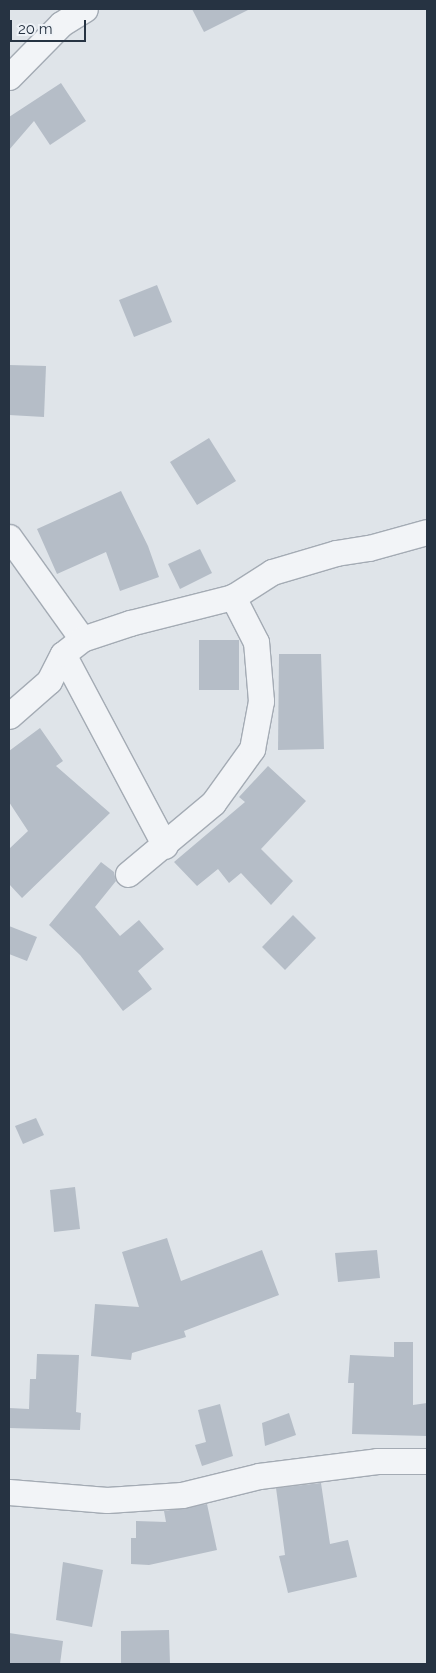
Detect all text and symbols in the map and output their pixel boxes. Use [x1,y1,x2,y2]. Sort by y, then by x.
scale bar [12,10,89,42]
text: 20 m [18,20,53,38]

